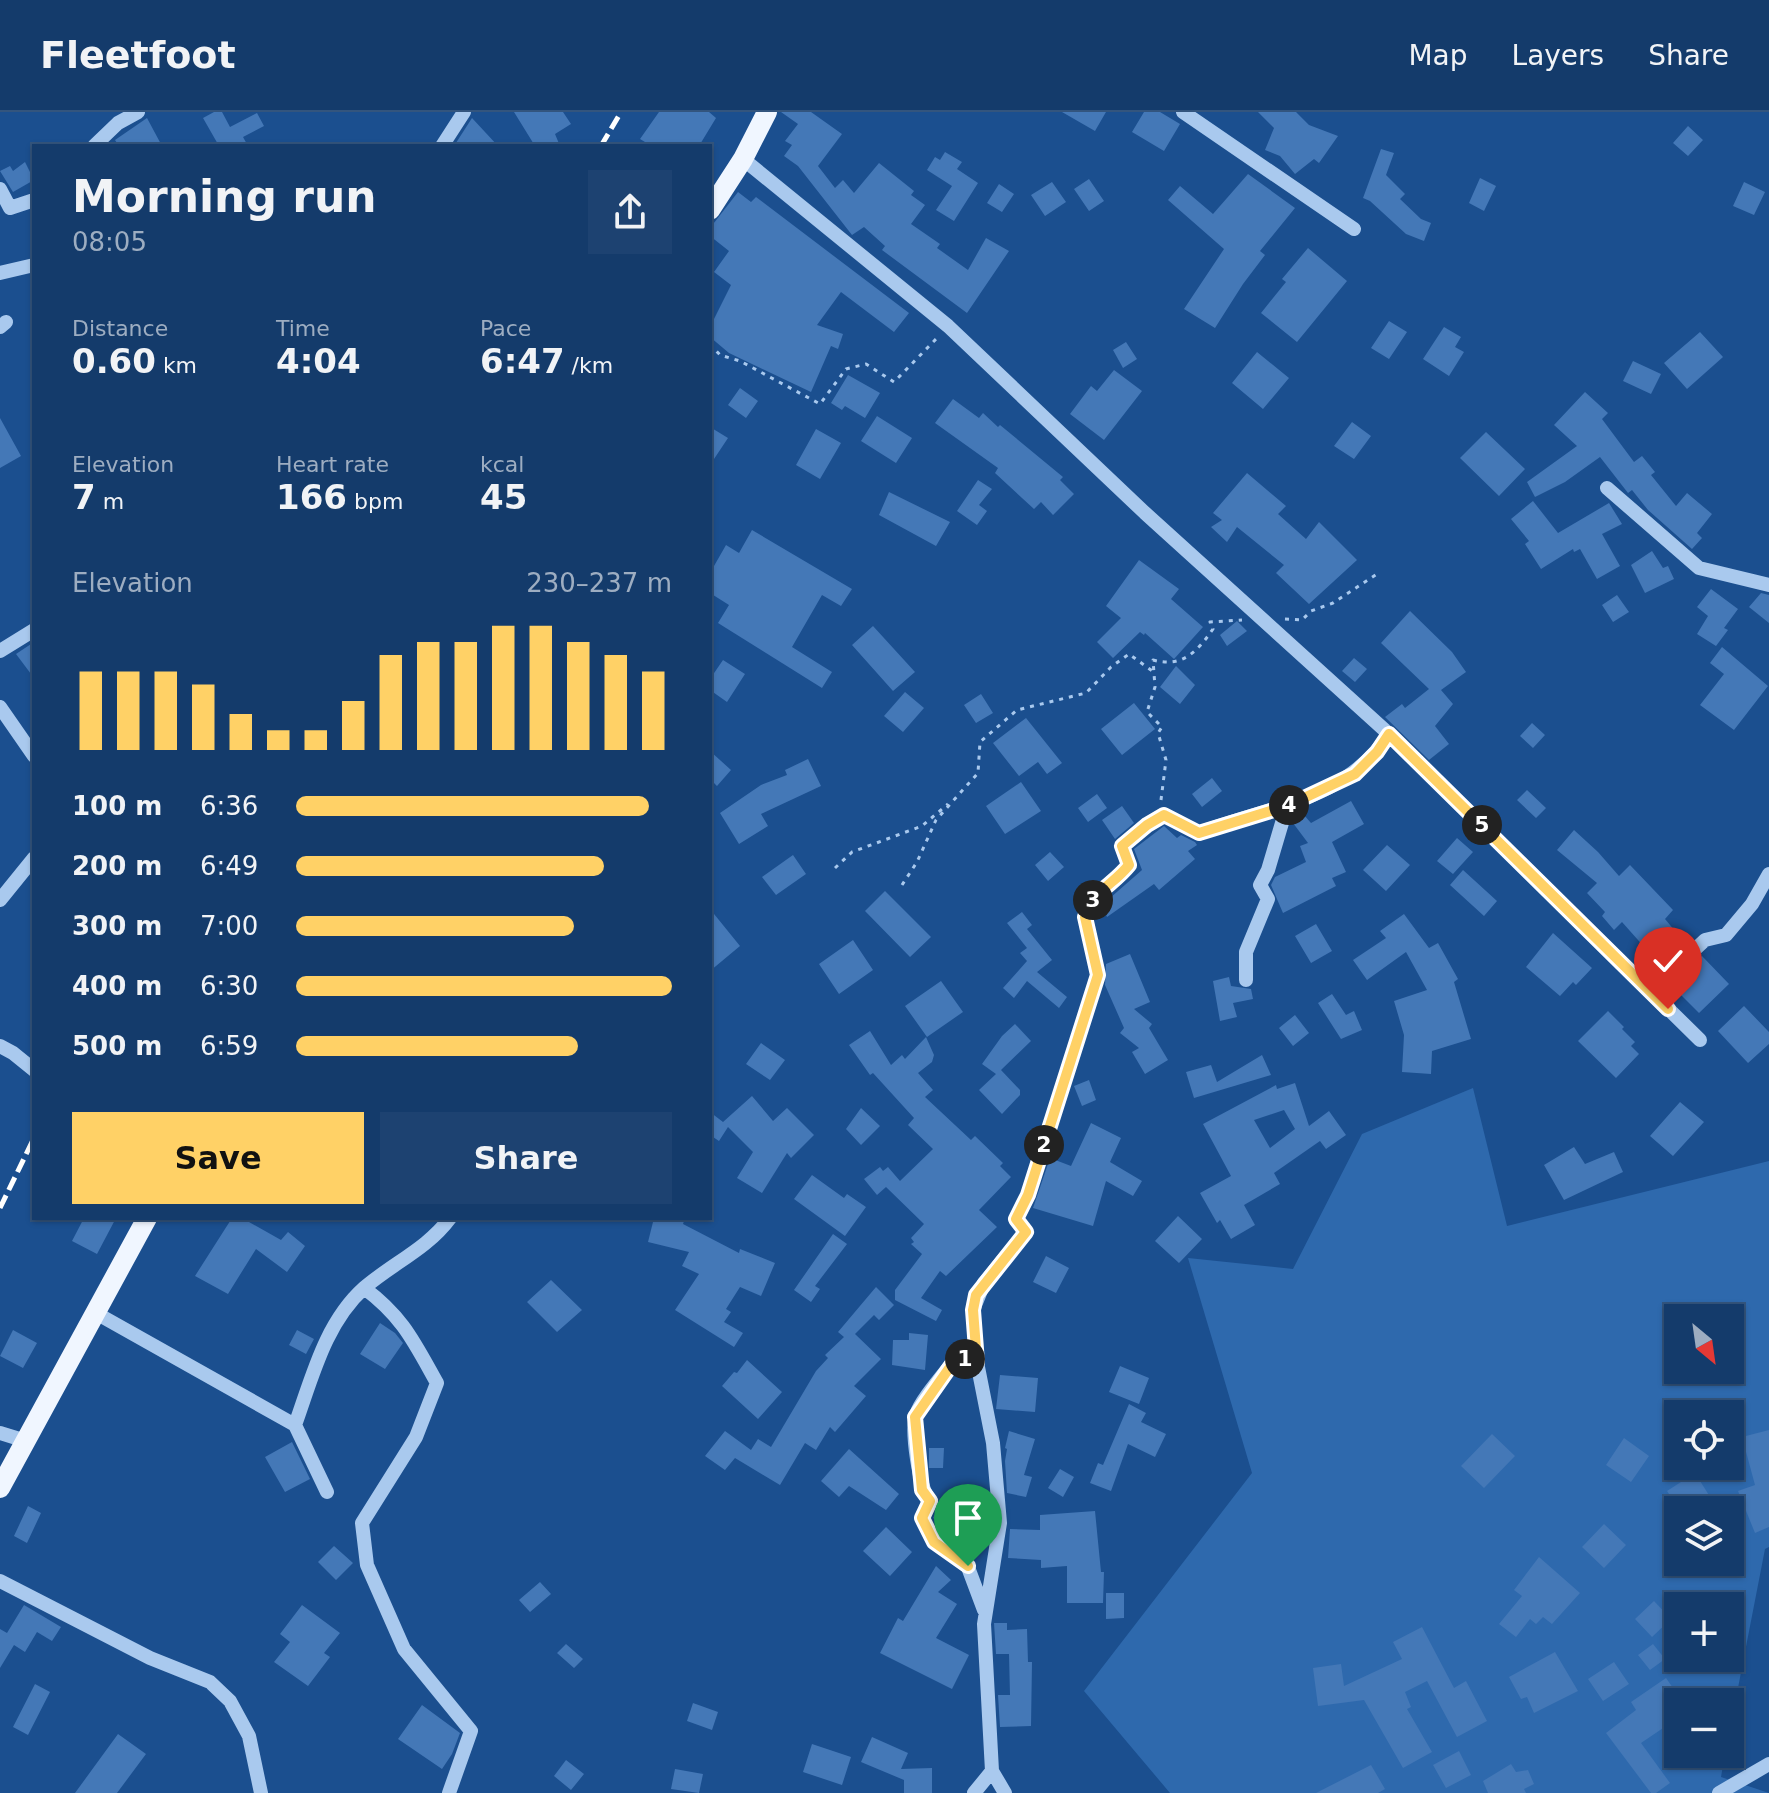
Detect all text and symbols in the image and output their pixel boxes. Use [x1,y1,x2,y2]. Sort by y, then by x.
text: Fleetfoot [40,33,236,77]
text: Map [1408,39,1468,72]
text: Layers [1512,39,1604,72]
text: Share [1648,39,1729,72]
button: share [588,170,672,254]
text: Morning run [72,171,377,222]
text: 08:05 [72,227,147,257]
text: Distance [72,316,168,341]
text: Time [276,316,330,341]
text: Pace [480,316,531,341]
text: 0.60 [72,341,156,381]
text: 4:04 [276,341,361,381]
text: 6:47 [480,341,565,381]
text: km [156,353,197,378]
text: /km [565,353,613,378]
text: Elevation [72,452,174,477]
text: Heart rate [276,452,389,477]
text: kcal [480,452,524,477]
text: 7 [72,477,96,517]
text: 166 [276,477,347,517]
text: 45 [480,477,527,517]
text: m [96,489,124,514]
text: bpm [347,489,403,514]
text: Elevation [72,568,193,598]
text: 230–237 m [526,568,672,598]
pin: 4 [1269,785,1309,825]
text: 100 m [72,791,162,821]
text: 6:36 [200,791,258,821]
text: 4 [1281,792,1297,817]
pin: 5 [1462,805,1502,845]
text: 5 [1474,812,1490,837]
text: 200 m [72,851,162,881]
text: 6:49 [200,851,258,881]
pin: 3 [1073,880,1113,920]
text: 3 [1085,887,1101,912]
text: 300 m [72,911,162,941]
text: 7:00 [200,911,258,941]
pin [1634,927,1702,1009]
icon: check [1646,939,1690,983]
text: 400 m [72,971,162,1001]
text: 6:30 [200,971,258,1001]
text: 500 m [72,1031,162,1061]
text: 6:59 [200,1031,258,1061]
button: Save [72,1112,364,1204]
button: Share [380,1112,672,1204]
pin: 2 [1024,1125,1064,1165]
text: 2 [1036,1132,1052,1157]
north arrow [1664,1304,1744,1384]
map controls [1664,1304,1744,1768]
pin: 1 [945,1339,985,1379]
text: 1 [957,1346,973,1371]
button: locate [1664,1400,1744,1480]
pin [934,1484,1002,1566]
icon: arrive [946,1496,990,1540]
button: layers [1664,1496,1744,1576]
button: + [1664,1592,1744,1672]
button: − [1664,1688,1744,1768]

